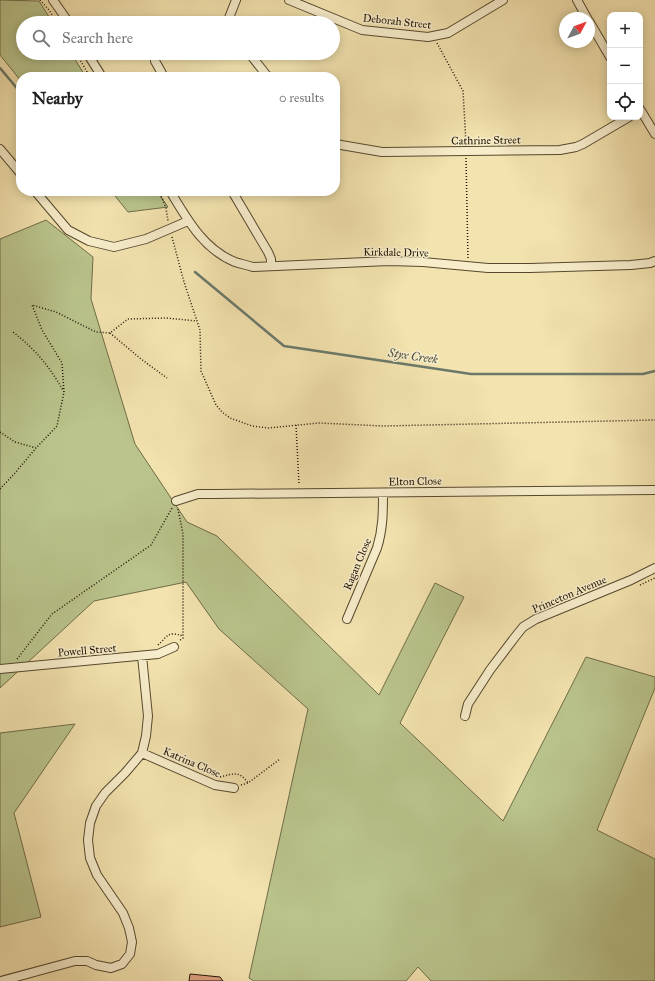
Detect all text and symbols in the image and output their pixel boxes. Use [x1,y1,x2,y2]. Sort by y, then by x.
street label: Deborah Street [362,11,432,32]
north arrow [559,12,595,48]
map controls [607,12,643,120]
button: + [607,12,643,48]
search box [16,16,340,60]
icon: search [30,27,52,49]
text: Search here [62,29,133,47]
button: − [607,48,643,84]
button: locate [607,84,643,120]
text: Nearby [32,88,83,109]
text: 0 results [279,90,324,106]
street label: Cathrine Street [451,133,521,148]
street label: Kirkdale Drive [363,245,429,260]
water label: Styx Creek [386,345,440,367]
street label: Elton Close [388,475,442,488]
street label: Ragan Close [341,536,374,592]
street label: Princeton Avenue [530,573,609,616]
street label: Powell Street [57,641,117,660]
street label: Katrina Close [161,745,223,781]

